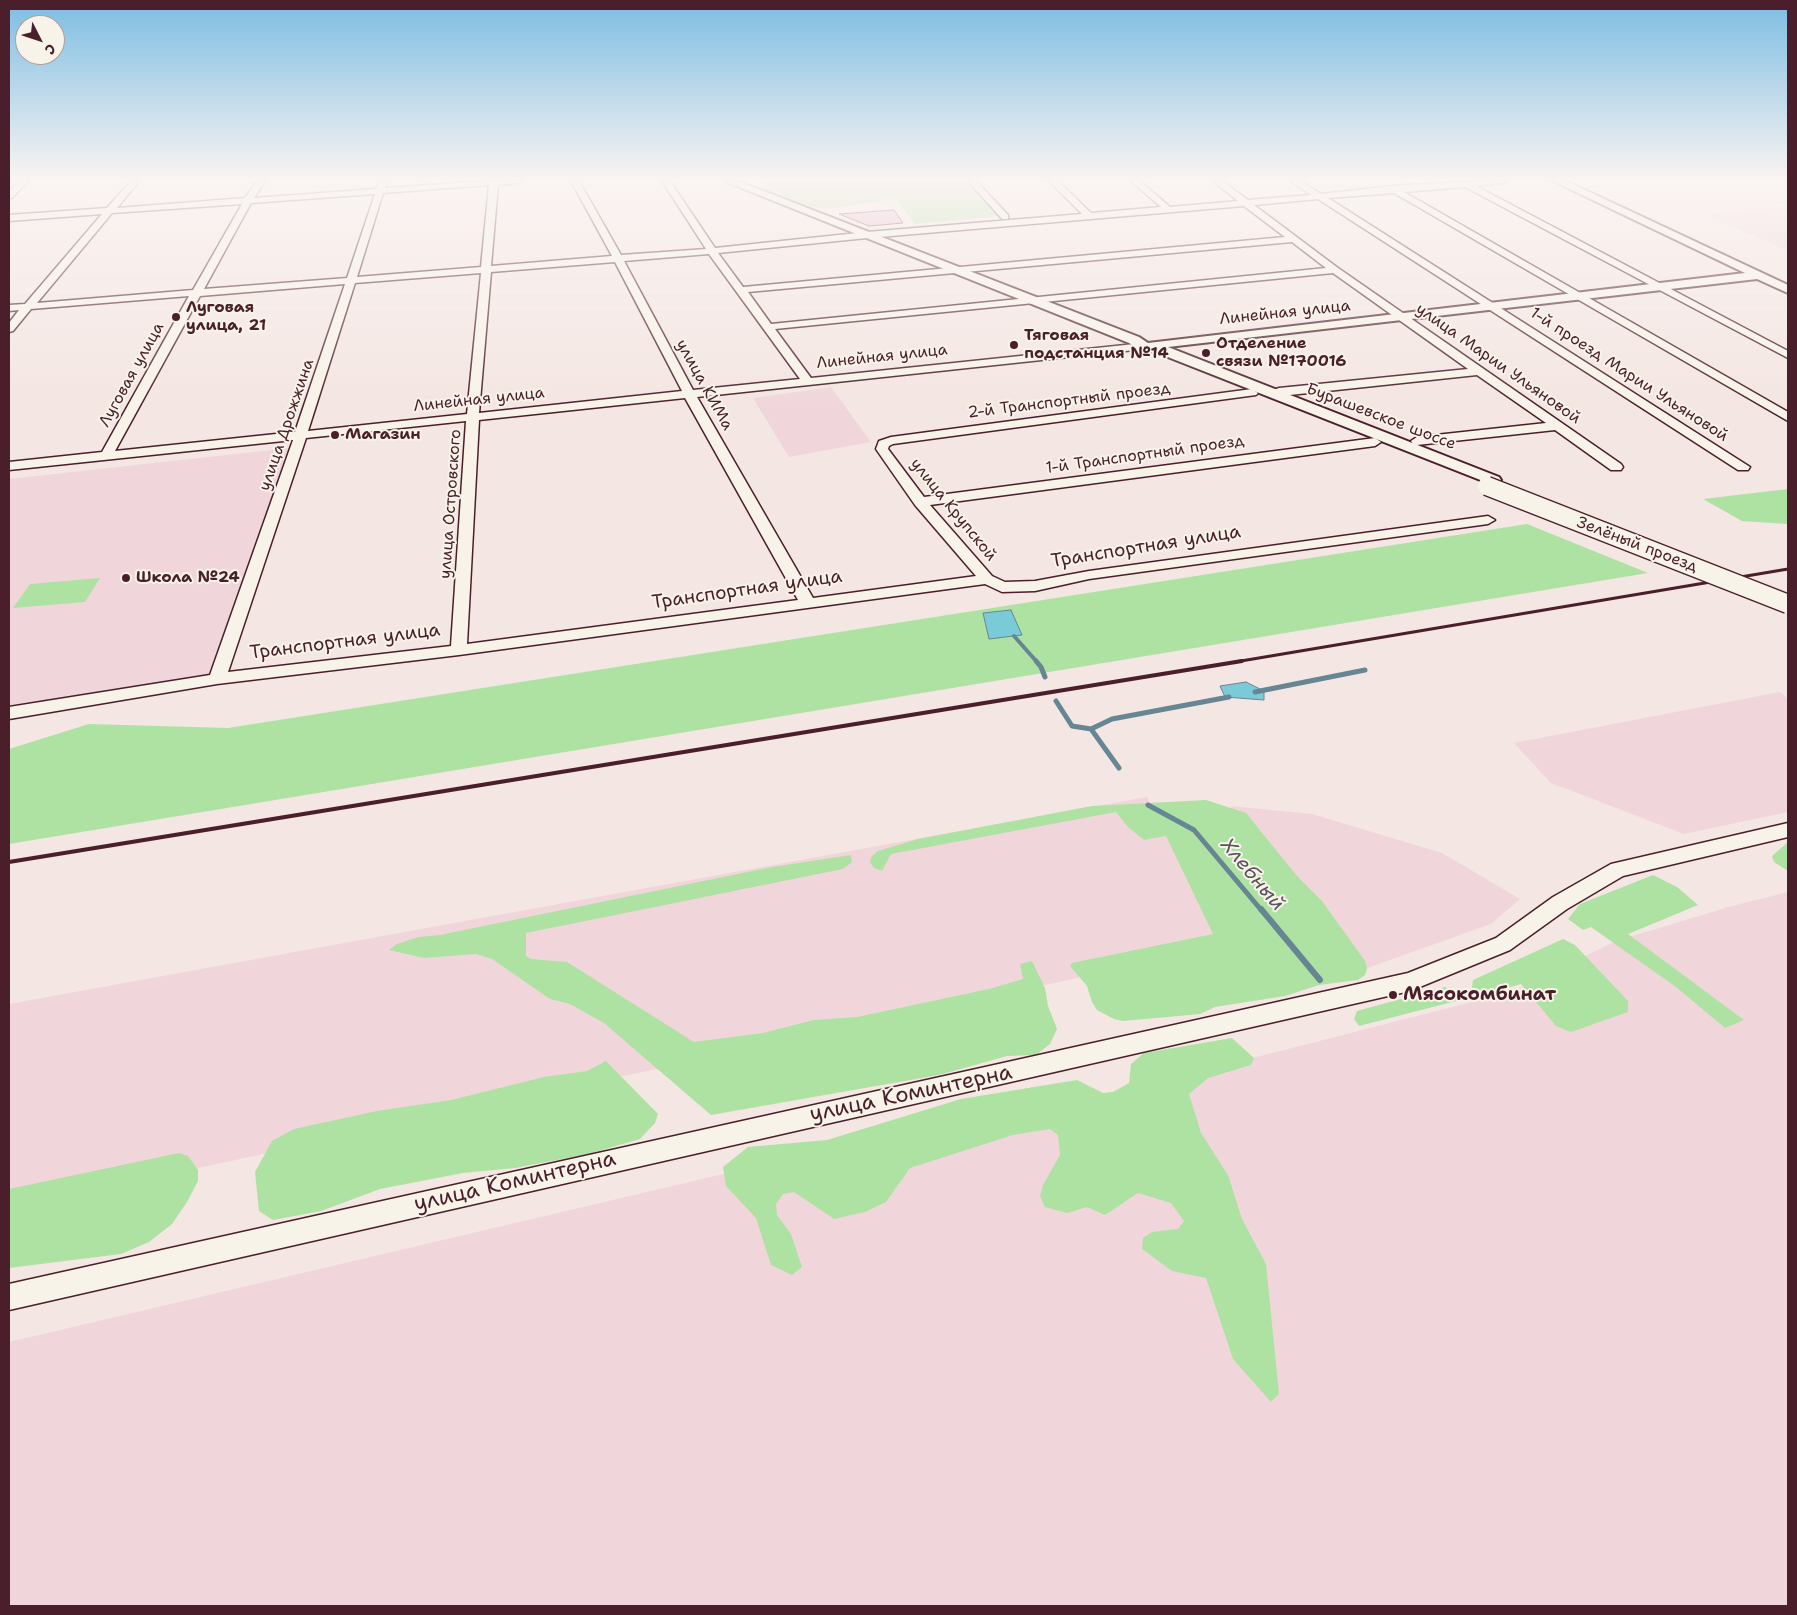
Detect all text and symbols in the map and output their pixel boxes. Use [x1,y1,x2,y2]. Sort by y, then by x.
north arrow [15,15,65,65]
text: С [41,40,60,58]
street label: Линейная улица [1219,297,1351,329]
place label: Луговая улица, 21 [186,298,266,336]
street label: улица Марии Ульяновой [1412,300,1584,428]
street label: 1-й проезд Марии Ульяновой [1526,304,1732,446]
marker: Луговая улица, 21 [170,311,182,323]
street label: Луговая улица [95,319,169,431]
place label: Тяговая подстанция №14 [1024,326,1169,364]
place label: Отделение связи №170016 [1216,334,1347,372]
street label: улица КИМа [671,336,737,434]
marker: Тяговая подстанция №14 [1008,339,1020,351]
street label: Линейная улица [816,341,948,373]
marker: Отделение связи №170016 [1200,347,1212,359]
street label: улица Дрожжина [255,357,319,493]
street label: 2-й Транспортный проезд [967,379,1171,423]
street label: Бурашевское шоссе [1304,380,1458,454]
street label: Линейная улица [413,384,545,416]
place label: Магазин [345,425,421,445]
marker: Магазин [329,429,341,441]
street label: улица Островского [436,429,466,579]
street label: 1-й Транспортный проезд [1045,432,1245,478]
street label: улица Крупской [906,455,1000,565]
street label: Зелёный проезд [1574,513,1700,577]
street label: Транспортная улица [1049,521,1243,573]
street label: Транспортная улица [650,565,844,615]
place label: Школа №24 [136,568,240,588]
marker: Школа №24 [120,572,132,584]
street label: Транспортная улица [248,619,442,665]
water label: Хлебный [1215,834,1289,916]
place label: Мясокомбинат [1403,984,1556,1006]
marker: Мясокомбинат [1387,989,1399,1001]
street label: улица Коминтерна [807,1060,1015,1128]
street label: улица Коминтерна [412,1146,618,1218]

